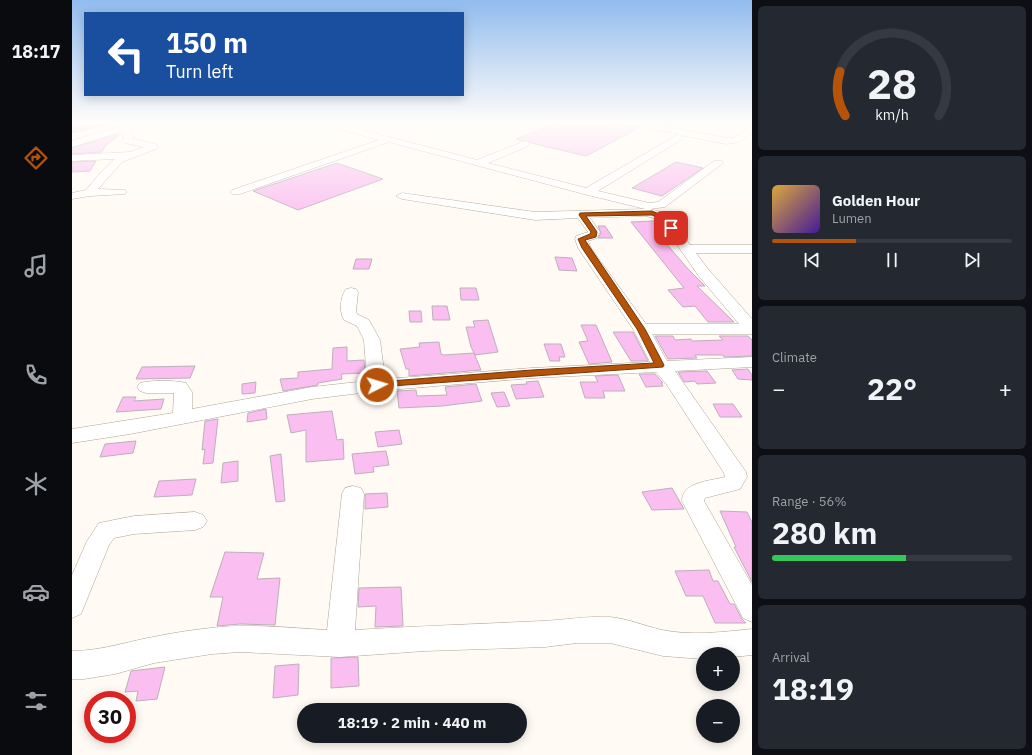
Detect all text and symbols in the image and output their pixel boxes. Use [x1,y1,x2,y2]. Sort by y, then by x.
text: 150 m [166,24,248,61]
icon: left [100,28,152,80]
text: 18:17 [11,40,61,63]
text: 28 [867,56,917,110]
text: Turn left [166,60,234,83]
text: km/h [875,104,909,123]
icon: directions [22,144,50,172]
text: Golden Hour [832,191,920,210]
text: Lumen [832,210,872,227]
pin [654,211,688,245]
icon: arrive [660,217,682,239]
icon: previous [801,249,823,271]
icon: pause [881,249,903,271]
icon: next [961,249,983,271]
icon: music [22,252,50,280]
text: Climate [772,349,817,366]
icon: phone [22,361,50,389]
position arrow [356,364,398,406]
text: 22° [867,369,917,408]
text: − [772,374,785,403]
text: + [999,374,1012,403]
icon: climate [22,470,50,498]
text: Range · 56% [772,493,846,510]
text: 280 km [772,513,877,552]
icon: car [22,578,50,606]
map controls [696,647,740,743]
button: + [696,647,740,691]
text: Arrival [772,649,810,666]
text: 18:19 [772,669,854,708]
icon: filters [22,687,50,715]
speed limit sign: 30 [84,691,136,743]
button: − [696,699,740,743]
text: 18:19 · 2 min · 440 m [338,713,486,732]

